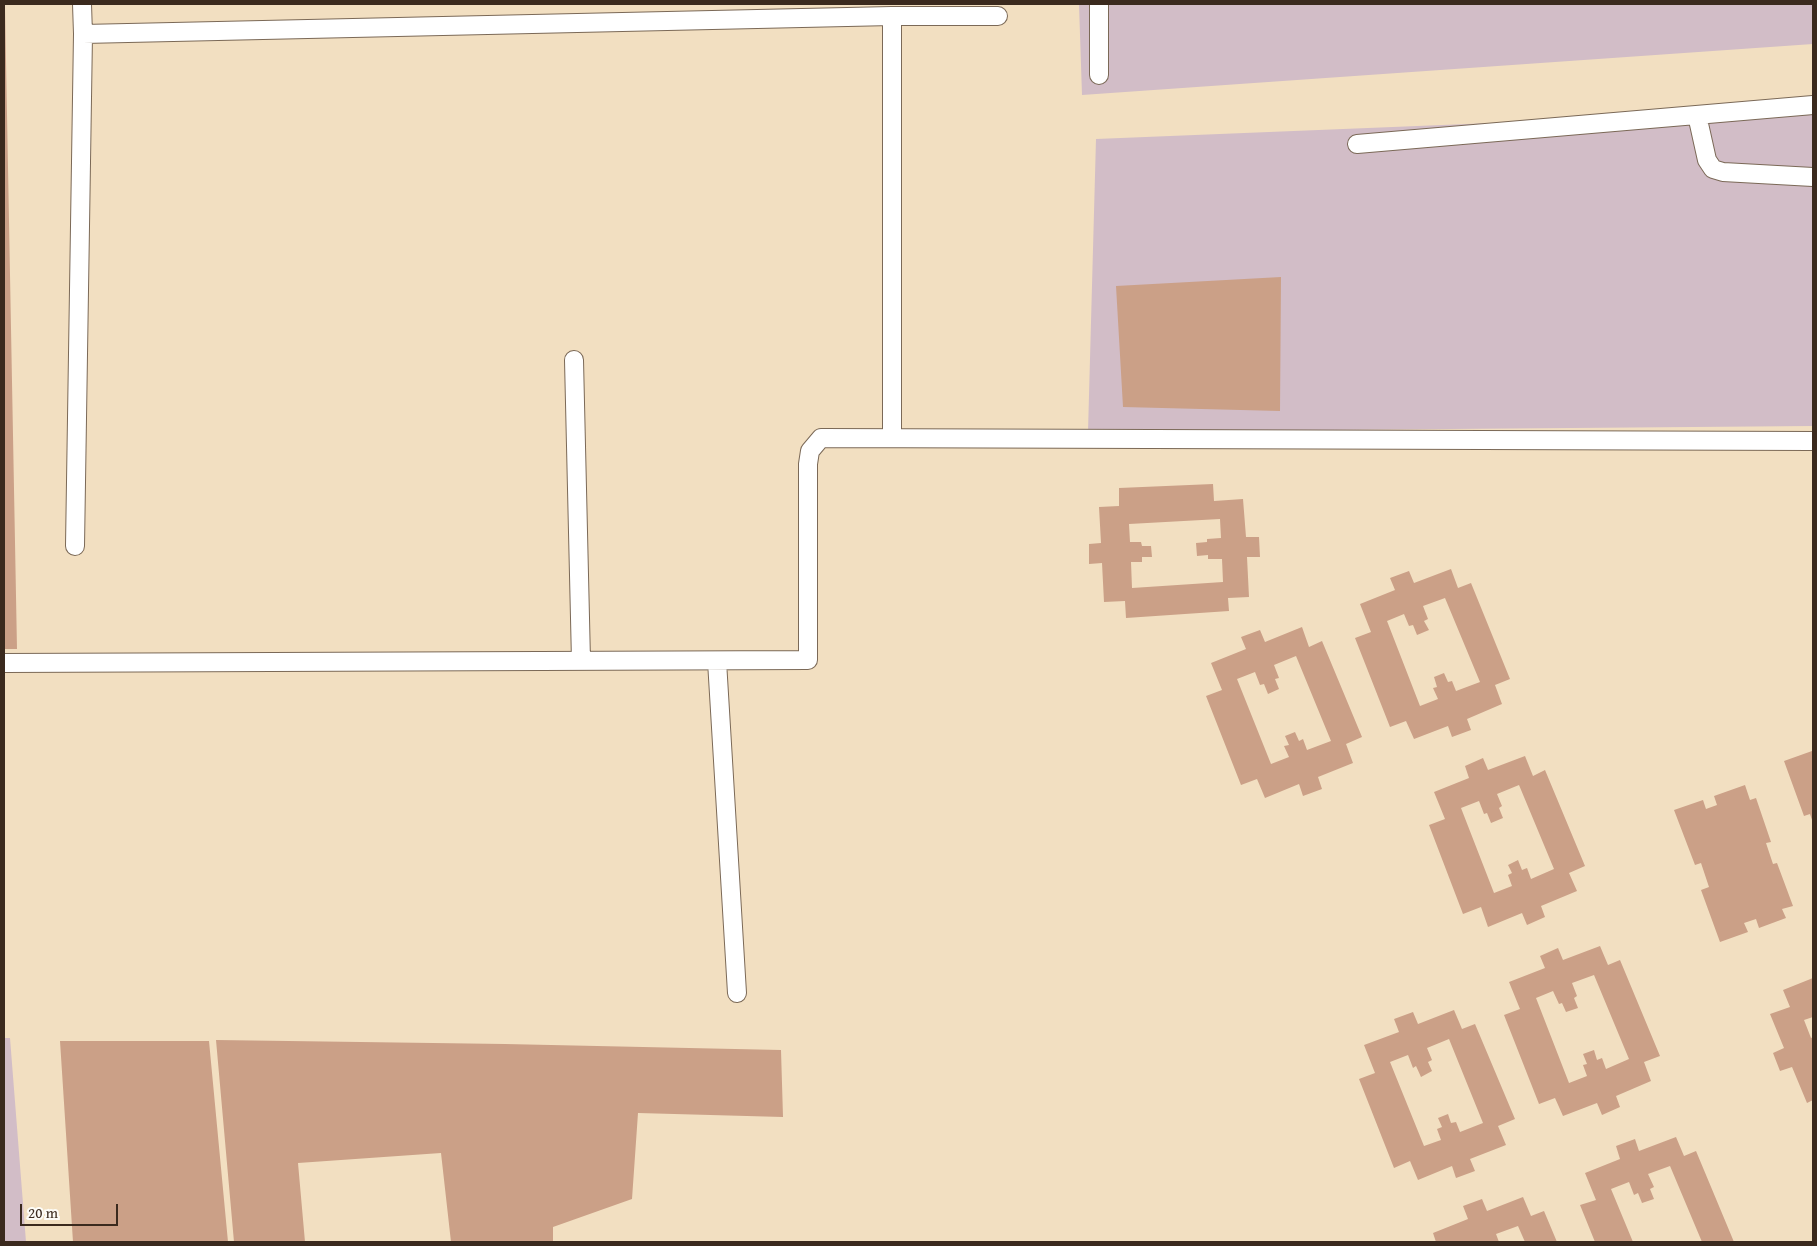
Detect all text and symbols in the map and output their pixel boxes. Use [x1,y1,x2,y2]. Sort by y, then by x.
scale bar [22,1194,120,1226]
text: 20 m [28,1202,58,1223]

